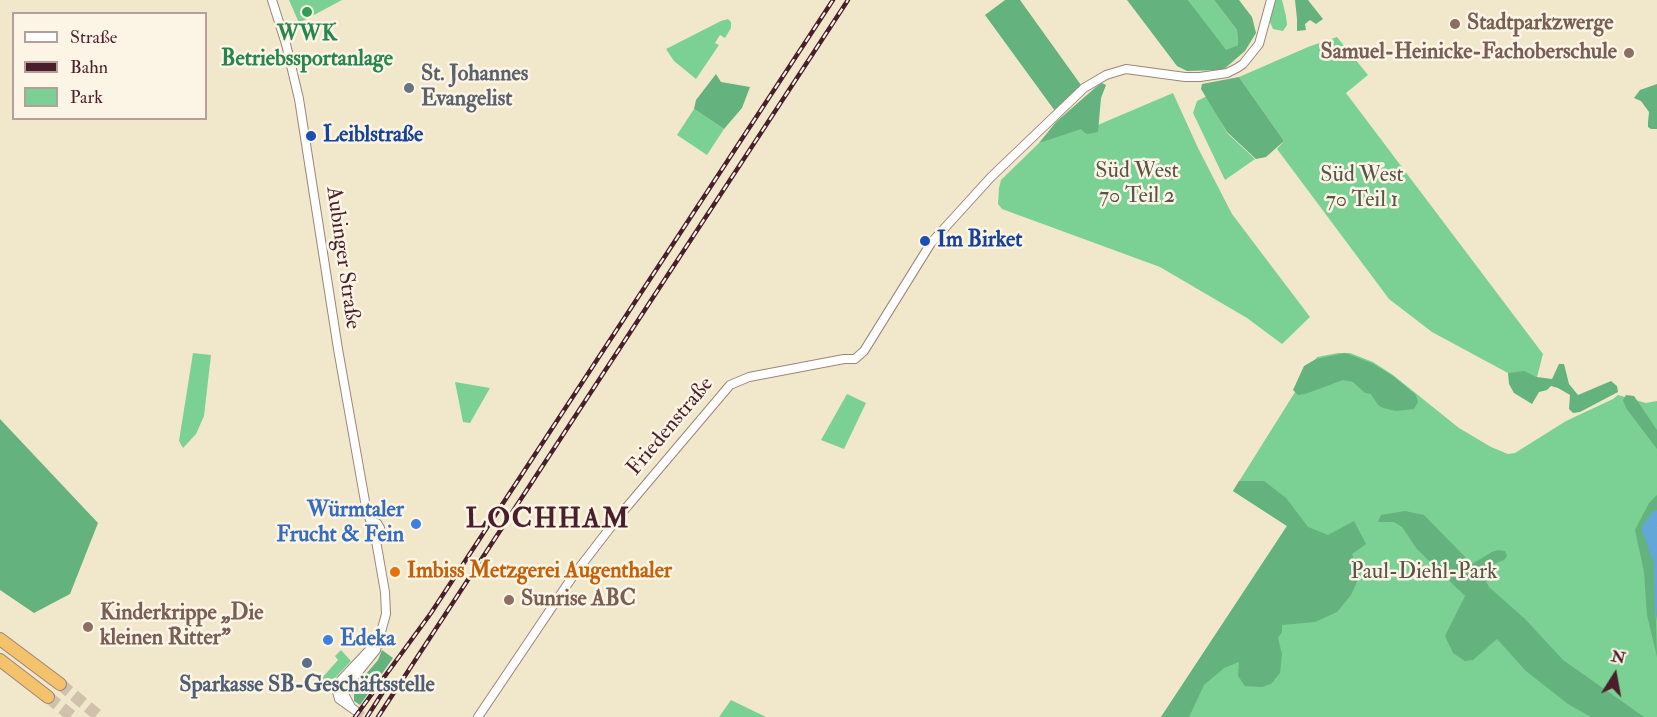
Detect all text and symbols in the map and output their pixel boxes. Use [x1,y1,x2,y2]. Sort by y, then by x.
marker: WWK Betriebssportanlage [300,5,314,19]
place label: Stadtparkzwerge [1467,11,1613,37]
legend [12,12,207,120]
marker: Stadtparkzwerge [1448,17,1462,31]
place label: WWK Betriebssportanlage [221,22,393,74]
text: Straße [70,26,117,49]
place label: Samuel-Heinicke-Fachoberschule [1320,40,1617,66]
marker: Samuel-Heinicke-Fachoberschule [1622,46,1636,60]
text: Bahn [70,56,108,79]
place label: St. Johannes Evangelist [421,62,528,113]
marker: St. Johannes Evangelist [402,81,416,95]
text: Park [70,86,103,109]
place label: Leiblstraße [323,123,423,149]
marker: Leiblstraße [304,129,318,143]
park label: Süd West 70 Teil 2 [1095,159,1179,210]
park label: Süd West 70 Teil 1 [1320,163,1404,214]
street label: Aubinger Straße [319,185,365,331]
place label: Im Birket [937,228,1022,254]
marker: Im Birket [918,234,932,248]
street label: Friedenstraße [622,372,720,482]
place label: Würmtaler Frucht & Fein [276,498,404,550]
district label: LOCHHAM [466,504,630,538]
marker: Würmtaler Frucht & Fein [409,517,423,531]
place label: Imbiss Metzgerei Augenthaler [407,559,672,585]
park label: Paul-Diehl-Park [1350,560,1498,586]
marker: Imbiss Metzgerei Augenthaler [388,565,402,579]
place label: Sunrise ABC [521,587,636,613]
marker: Sunrise ABC [502,593,516,607]
place label: Kinderkrippe „Die kleinen Ritter" [100,601,263,652]
marker: Kinderkrippe „Die kleinen Ritter" [81,620,95,634]
place label: Edeka [340,627,395,653]
marker: Edeka [321,633,335,647]
north arrow [1585,645,1645,705]
text: N [1609,646,1627,669]
marker: Sparkasse SB-Geschäftsstelle [300,656,314,670]
place label: Sparkasse SB-Geschäftsstelle [179,673,435,699]

